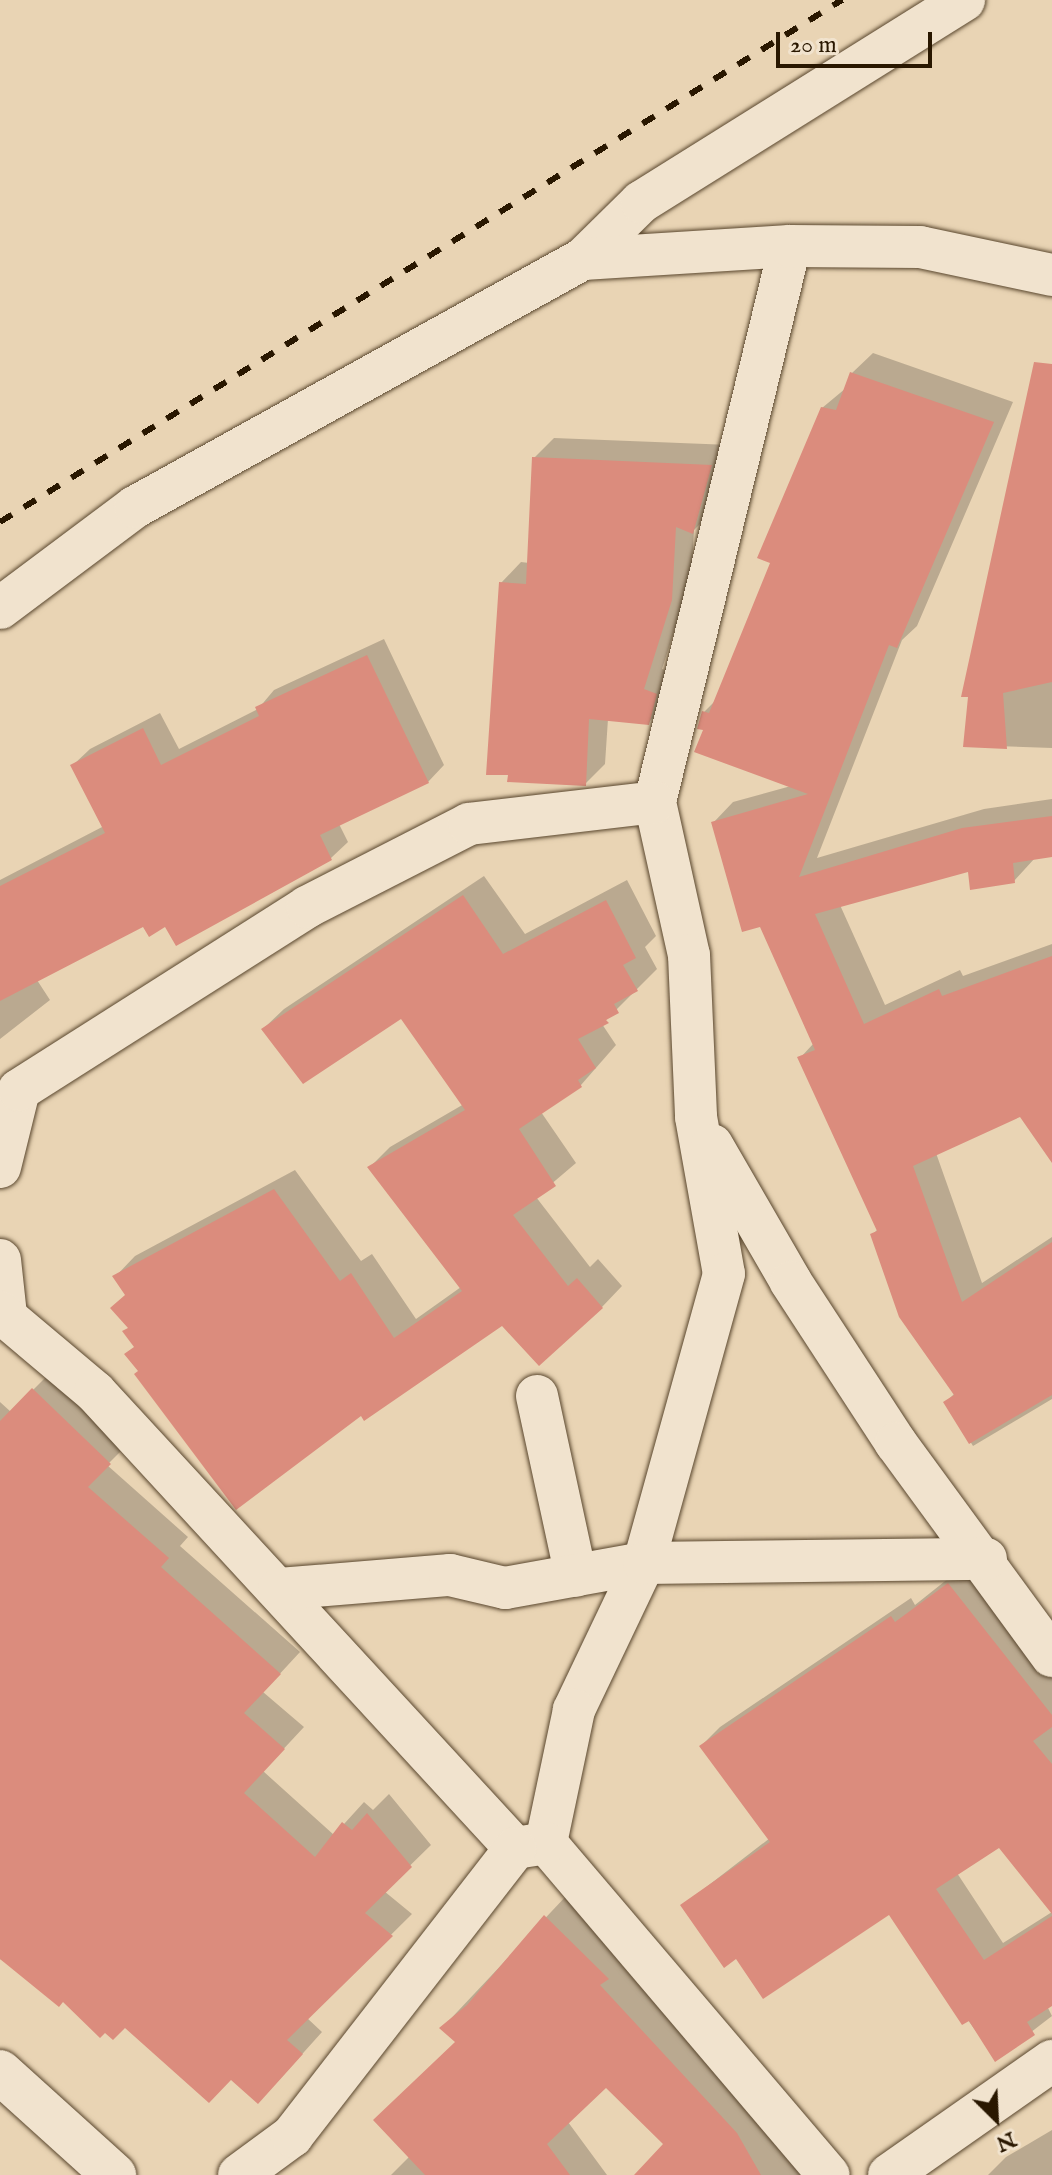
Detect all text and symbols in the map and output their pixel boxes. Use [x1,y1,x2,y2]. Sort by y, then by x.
scale bar [780,16,936,66]
text: 20 m [790,30,837,61]
north arrow [956,2079,1036,2159]
text: N [991,2124,1020,2158]

